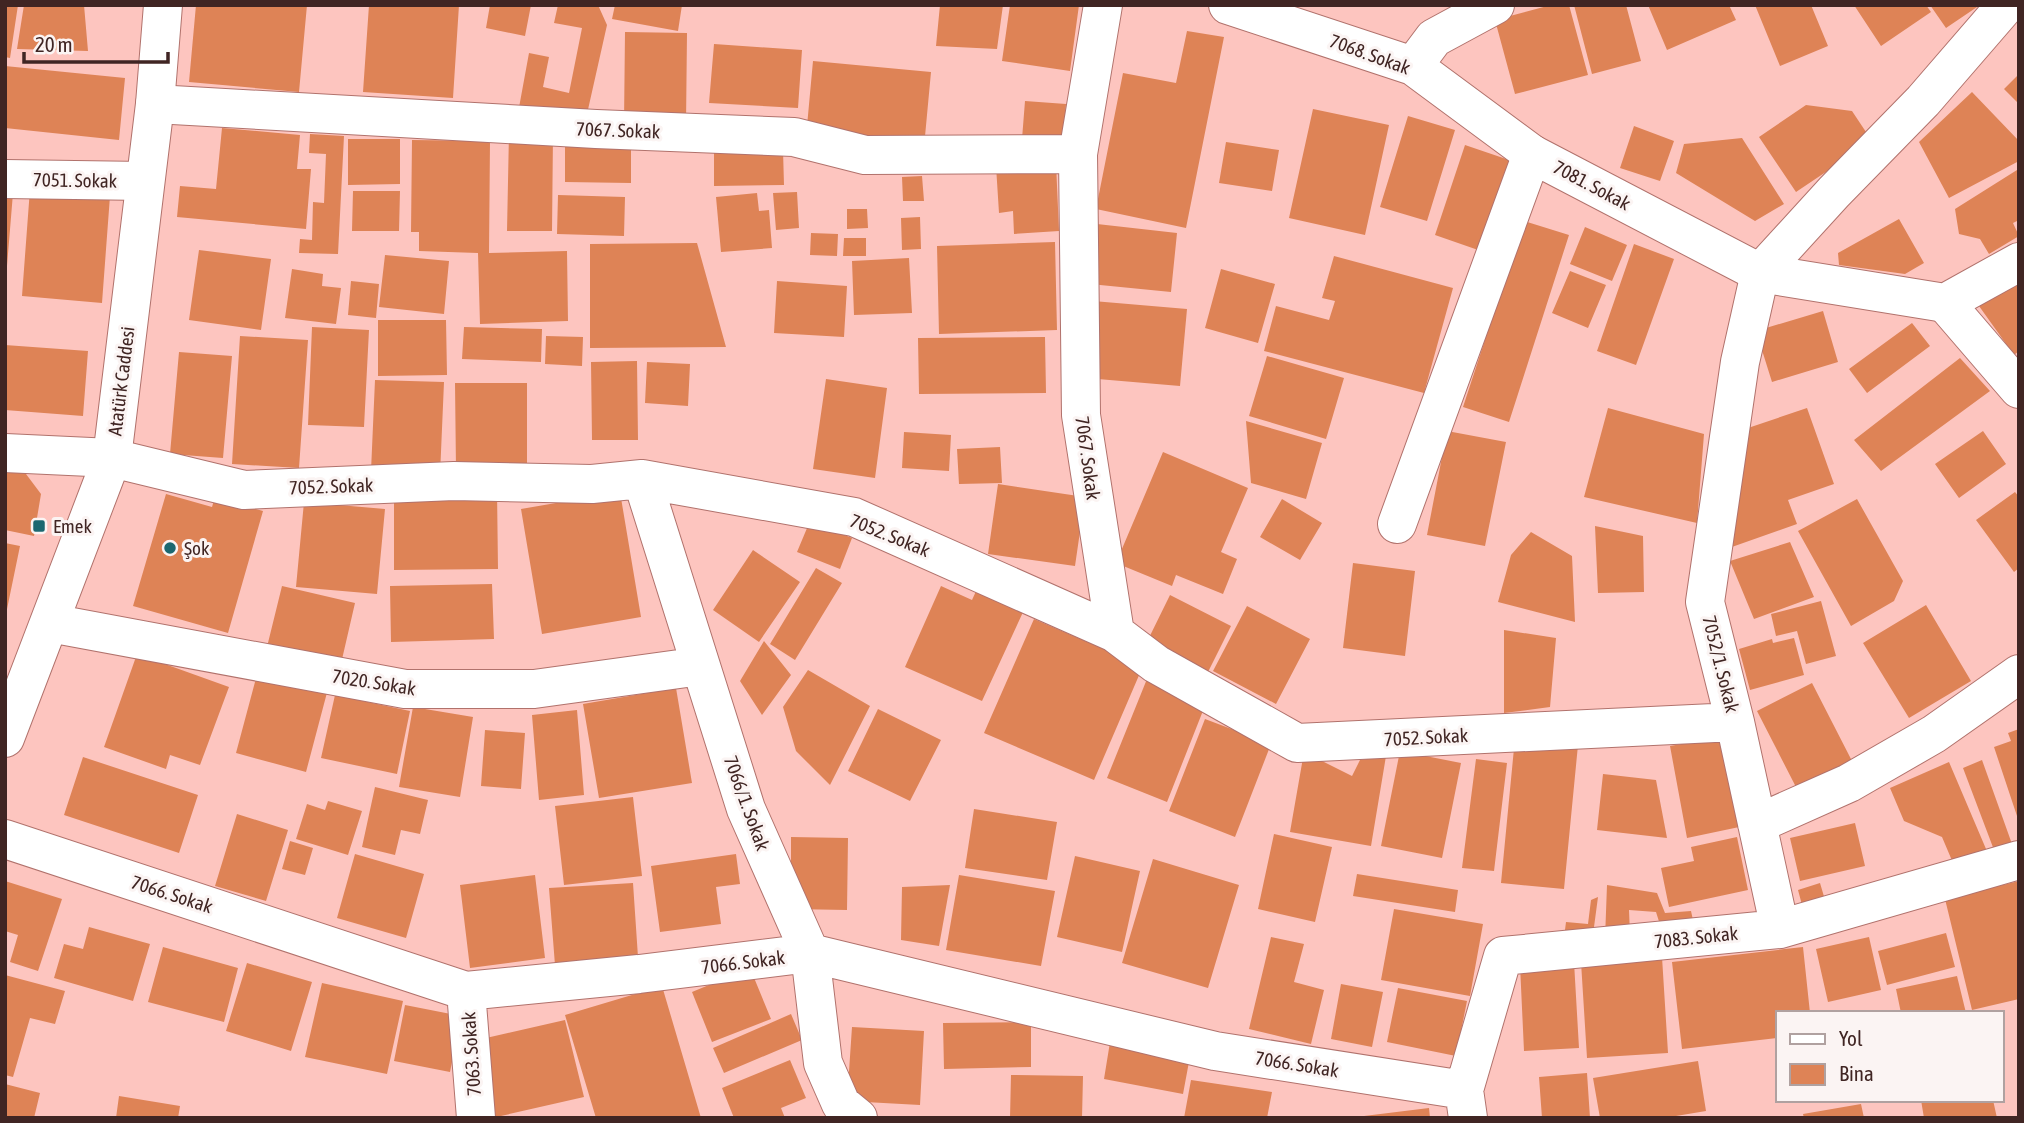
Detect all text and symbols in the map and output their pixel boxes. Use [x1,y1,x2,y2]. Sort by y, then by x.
scale bar [24,21,168,65]
street label: 7068. Sokak [1327,29,1414,79]
text: 20 m [35,32,73,56]
street label: 7067. Sokak [576,118,661,142]
street label: 7081. Sokak [1550,156,1635,215]
street label: 7051. Sokak [33,168,118,192]
street label: Atatürk Caddesi [103,325,139,437]
street label: 7067. Sokak [1071,415,1105,502]
street label: 7052. Sokak [289,474,374,498]
street label: 7052. Sokak [847,509,934,561]
place label: Emek [53,515,92,537]
marker: Emek [31,518,47,534]
place label: Şok [184,537,210,559]
marker: Şok [162,540,178,556]
street label: 7052/1. Sokak [1698,613,1744,716]
street label: 7020. Sokak [331,665,418,700]
street label: 7052. Sokak [1383,724,1469,750]
street label: 7066/1. Sokak [720,752,775,854]
street label: 7066. Sokak [129,871,216,918]
street label: 7083. Sokak [1653,922,1740,952]
street label: 7066. Sokak [700,946,787,978]
street label: 7063. Sokak [457,1011,485,1097]
legend [1776,1011,2003,1102]
text: Yol [1839,1026,1863,1050]
street label: 7066. Sokak [1254,1047,1341,1082]
text: Bina [1839,1061,1874,1085]

